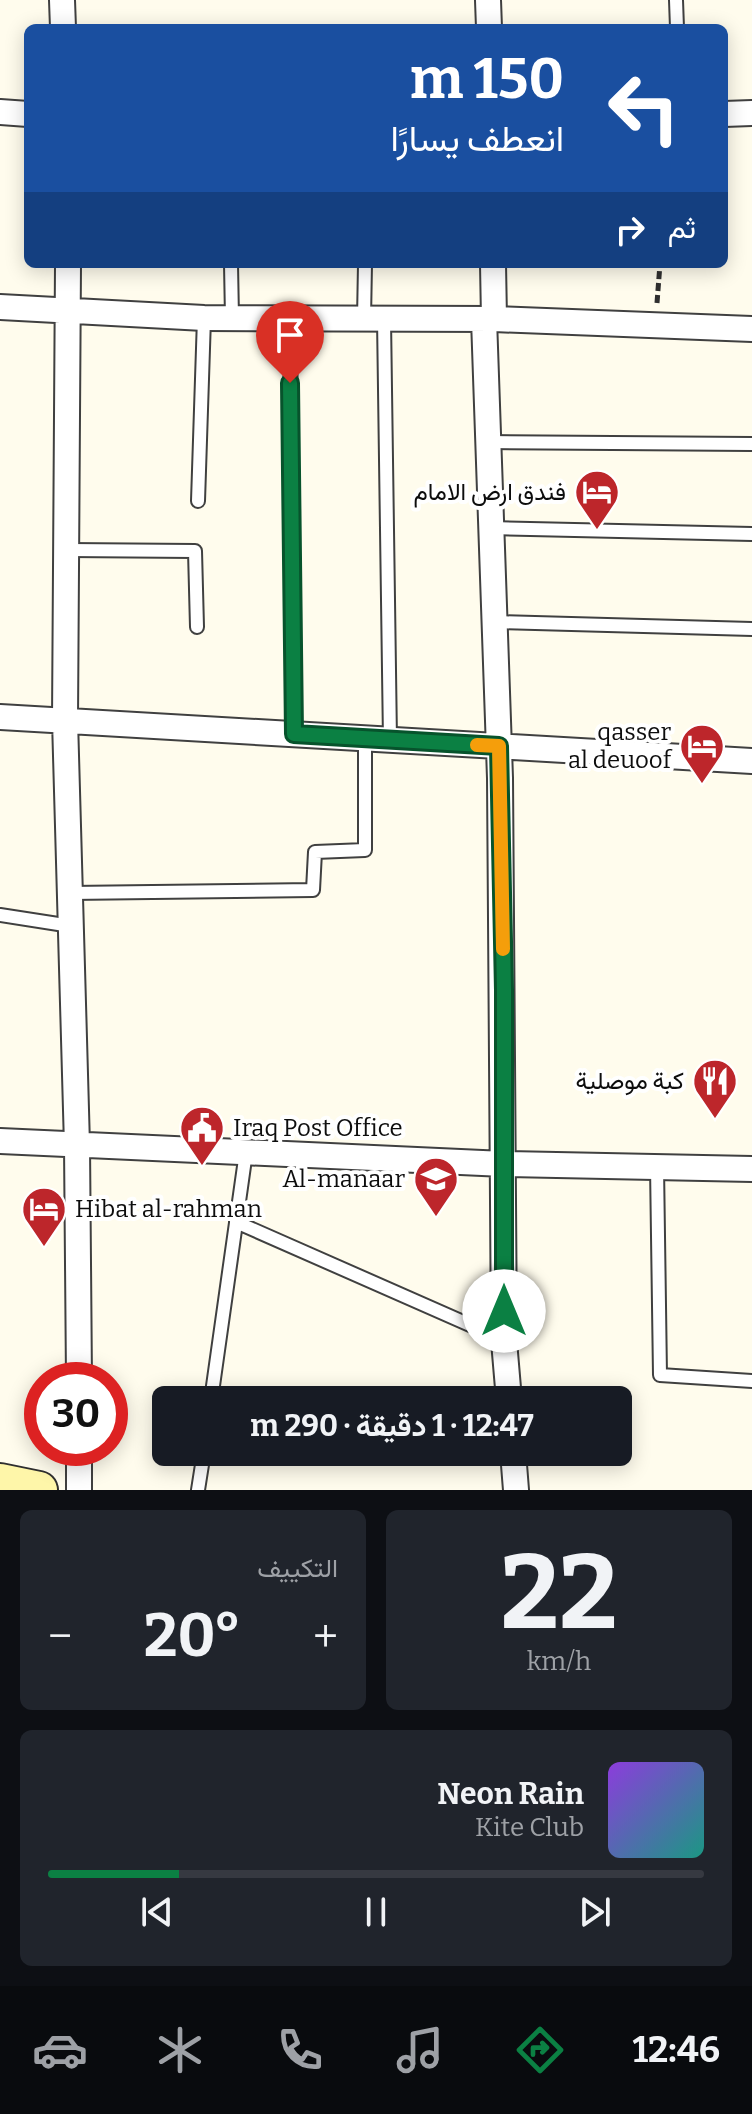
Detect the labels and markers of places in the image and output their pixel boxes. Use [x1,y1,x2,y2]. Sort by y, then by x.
pin [256,301,324,383]
hotel icon: فندق ارض الامام [573,468,621,531]
place label: فندق ارض الامام [414,478,566,508]
place label: qasser al deuoof [568,718,673,774]
hotel icon: qasser al deuoof [678,722,726,785]
restaurant icon: كبة موصلية [691,1057,739,1120]
place label: كبة موصلية [575,1067,684,1096]
public building icon: Iraq Post Office [178,1104,226,1167]
place label: Iraq Post Office [233,1114,403,1142]
school or university icon: Al-manaar [412,1155,460,1218]
place label: Al-manaar [282,1165,405,1193]
hotel icon: Hibat al-rahman [20,1185,68,1248]
place label: Hibat al-rahman [75,1195,262,1223]

